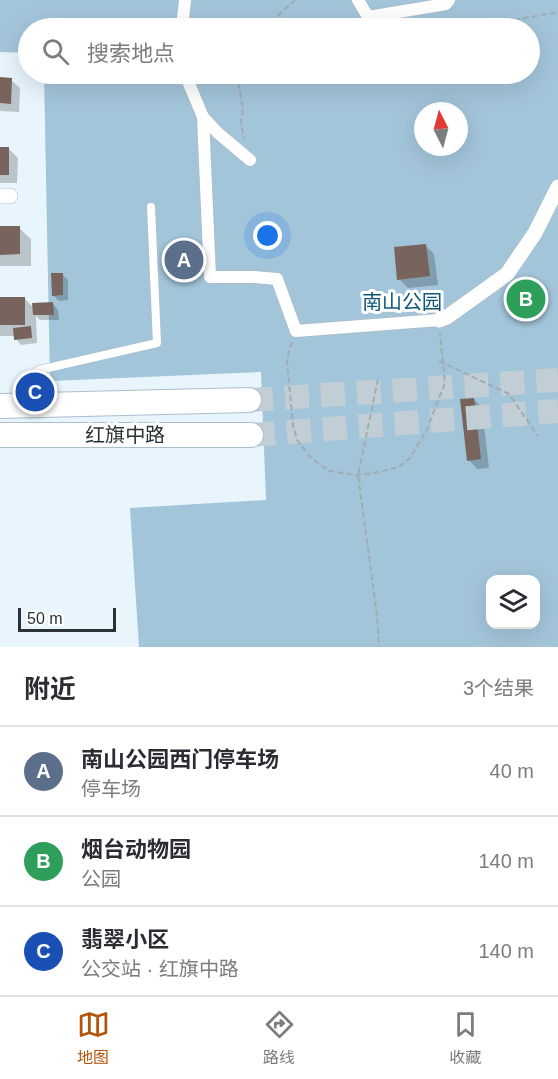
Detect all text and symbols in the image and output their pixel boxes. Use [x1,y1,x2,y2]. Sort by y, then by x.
search box [18,18,540,84]
icon: search [39,35,72,68]
text: 搜索地点 [87,41,175,66]
north arrow [414,102,468,156]
your location [253,221,282,250]
pin: A [164,238,204,282]
pin: B [506,276,546,322]
park label: 南山公园 [362,291,442,313]
pin: C [15,370,54,414]
street label: 红旗中路 [85,424,165,446]
map controls [486,575,540,629]
button: layers [486,575,540,629]
scale bar [18,605,116,632]
text: 50 m [27,610,63,627]
text: 附近 [24,674,76,704]
text: 3个结果 [463,677,534,699]
text: 南山公园西门停车场 [81,747,279,772]
text: A [36,760,51,782]
text: 40 m [490,760,534,782]
text: 停车场 [81,778,141,800]
text: 烟台动物园 [81,837,191,862]
text: B [36,850,51,872]
text: 140 m [478,850,534,872]
text: 公园 [81,868,121,890]
text: 翡翠小区 [81,927,169,952]
text: C [36,940,51,962]
text: 140 m [478,940,534,962]
text: 公交站 · 红旗中路 [81,958,239,980]
tab: 地图 [77,1008,110,1068]
tab: 路线 [263,1008,296,1068]
tab: 收藏 [449,1008,482,1068]

